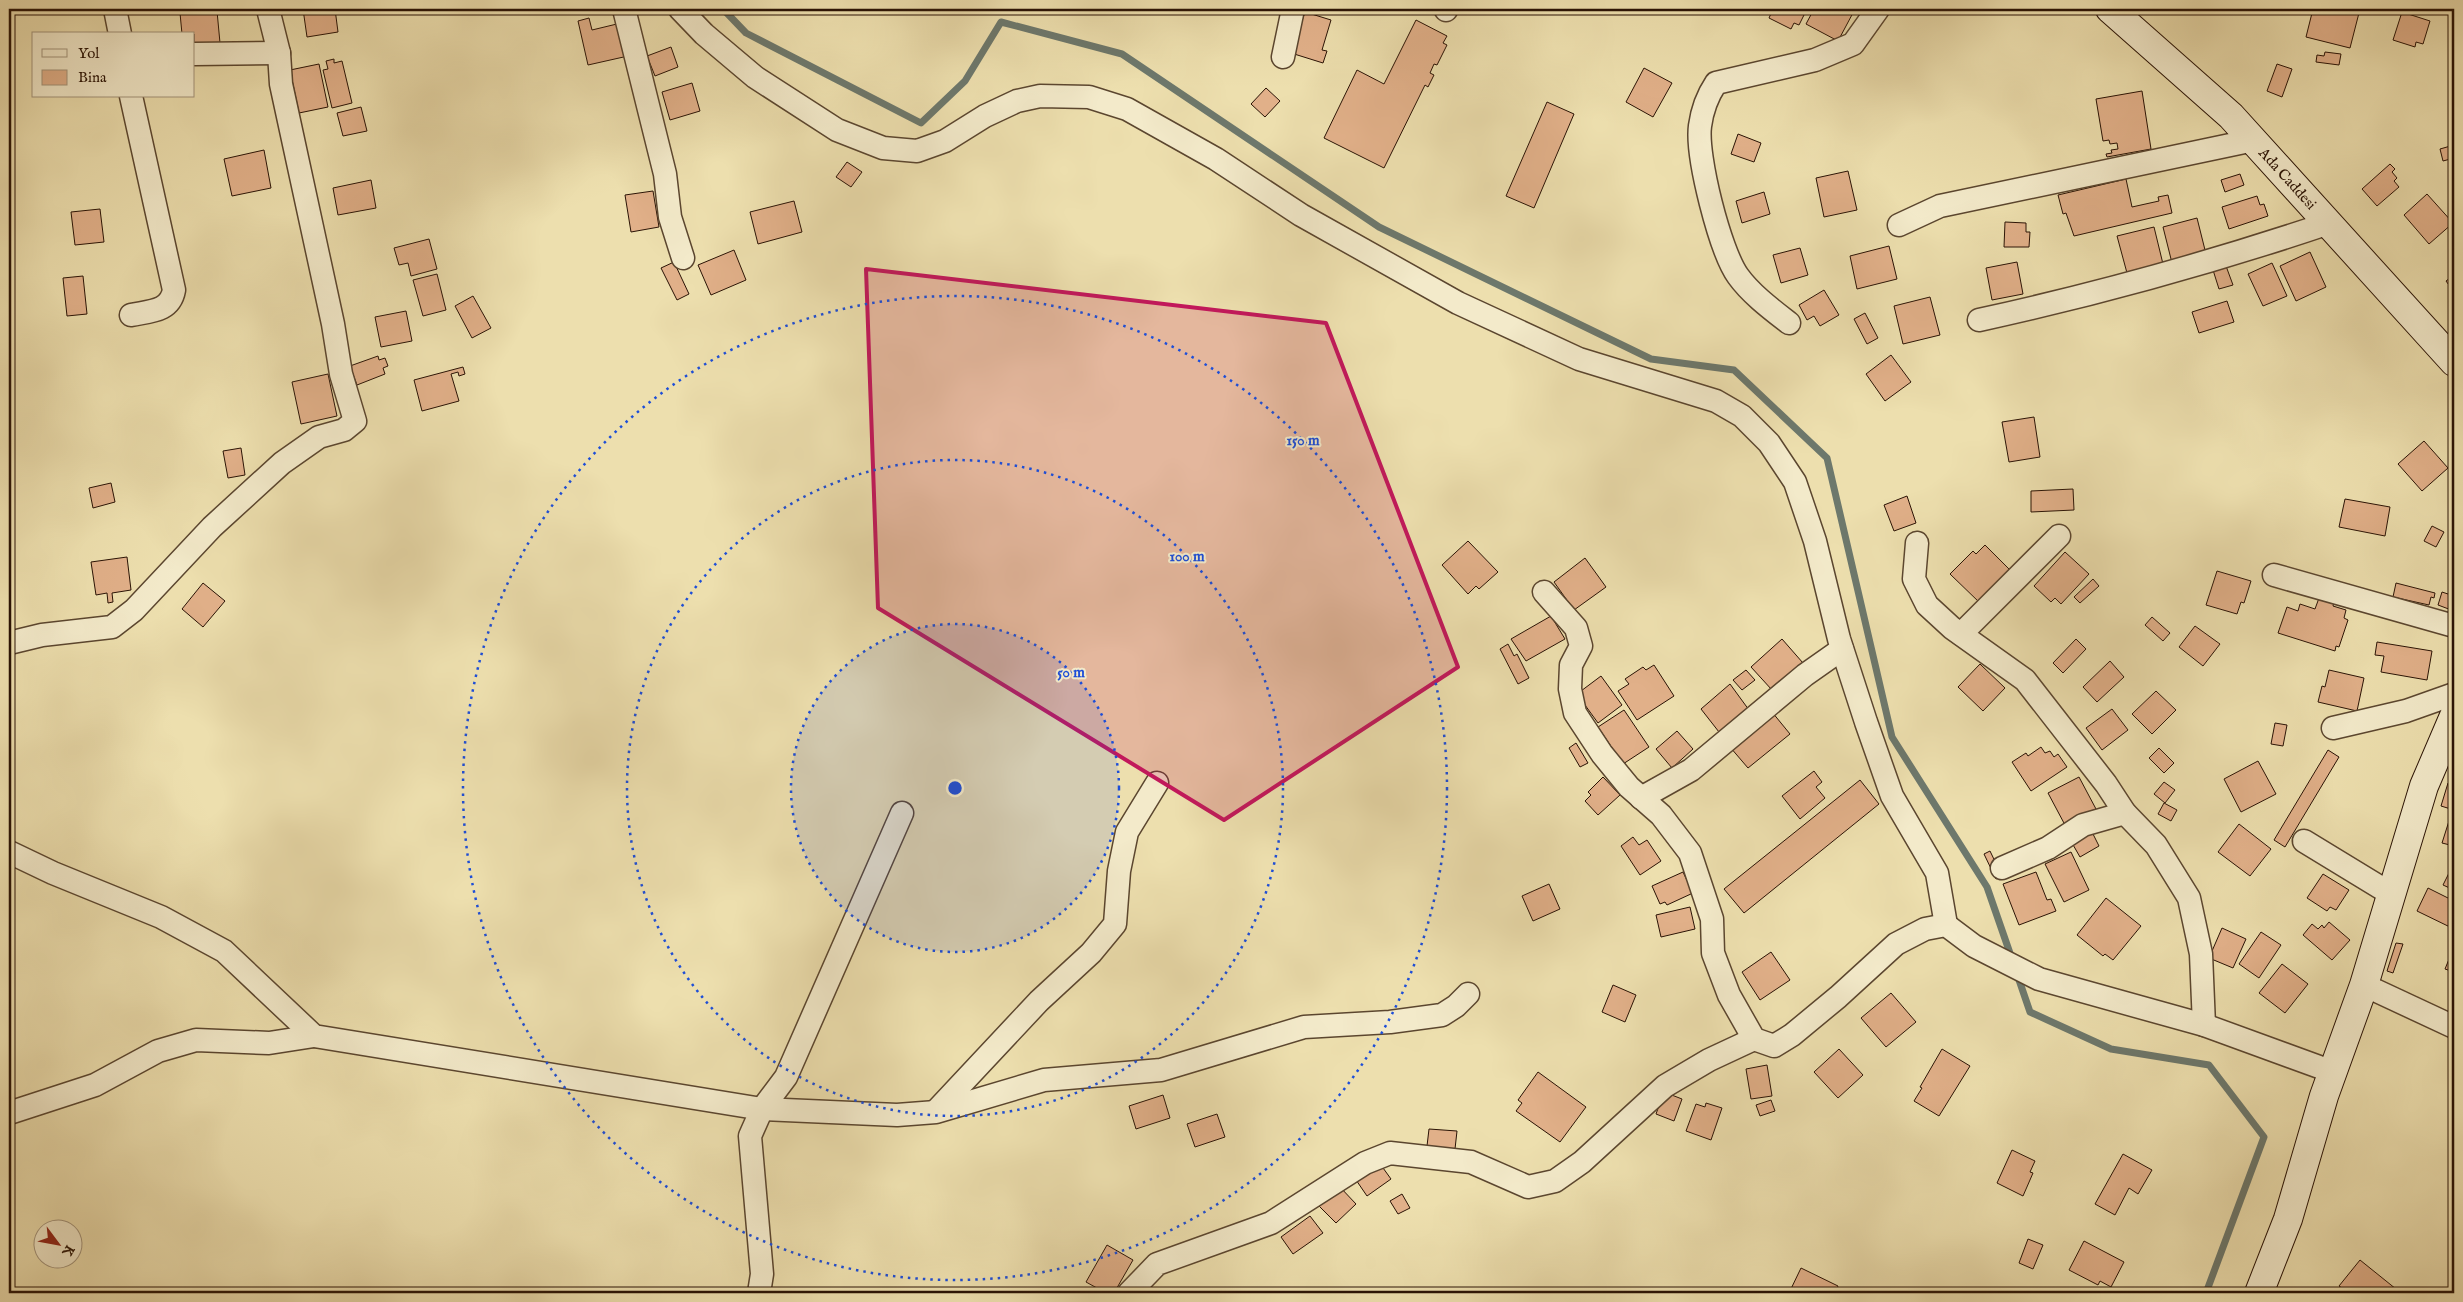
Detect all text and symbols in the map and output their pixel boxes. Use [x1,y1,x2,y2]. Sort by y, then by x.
legend [32,32,195,98]
text: Yol [78,44,100,63]
text: Bina [78,68,107,87]
street label: Ada Caddesi [2254,143,2320,214]
text: 150 m [1286,431,1320,450]
text: 100 m [1169,547,1205,566]
text: 50 m [1057,663,1085,682]
centre of rings [946,779,964,797]
north arrow [32,1220,82,1270]
text: K [57,1241,78,1260]

